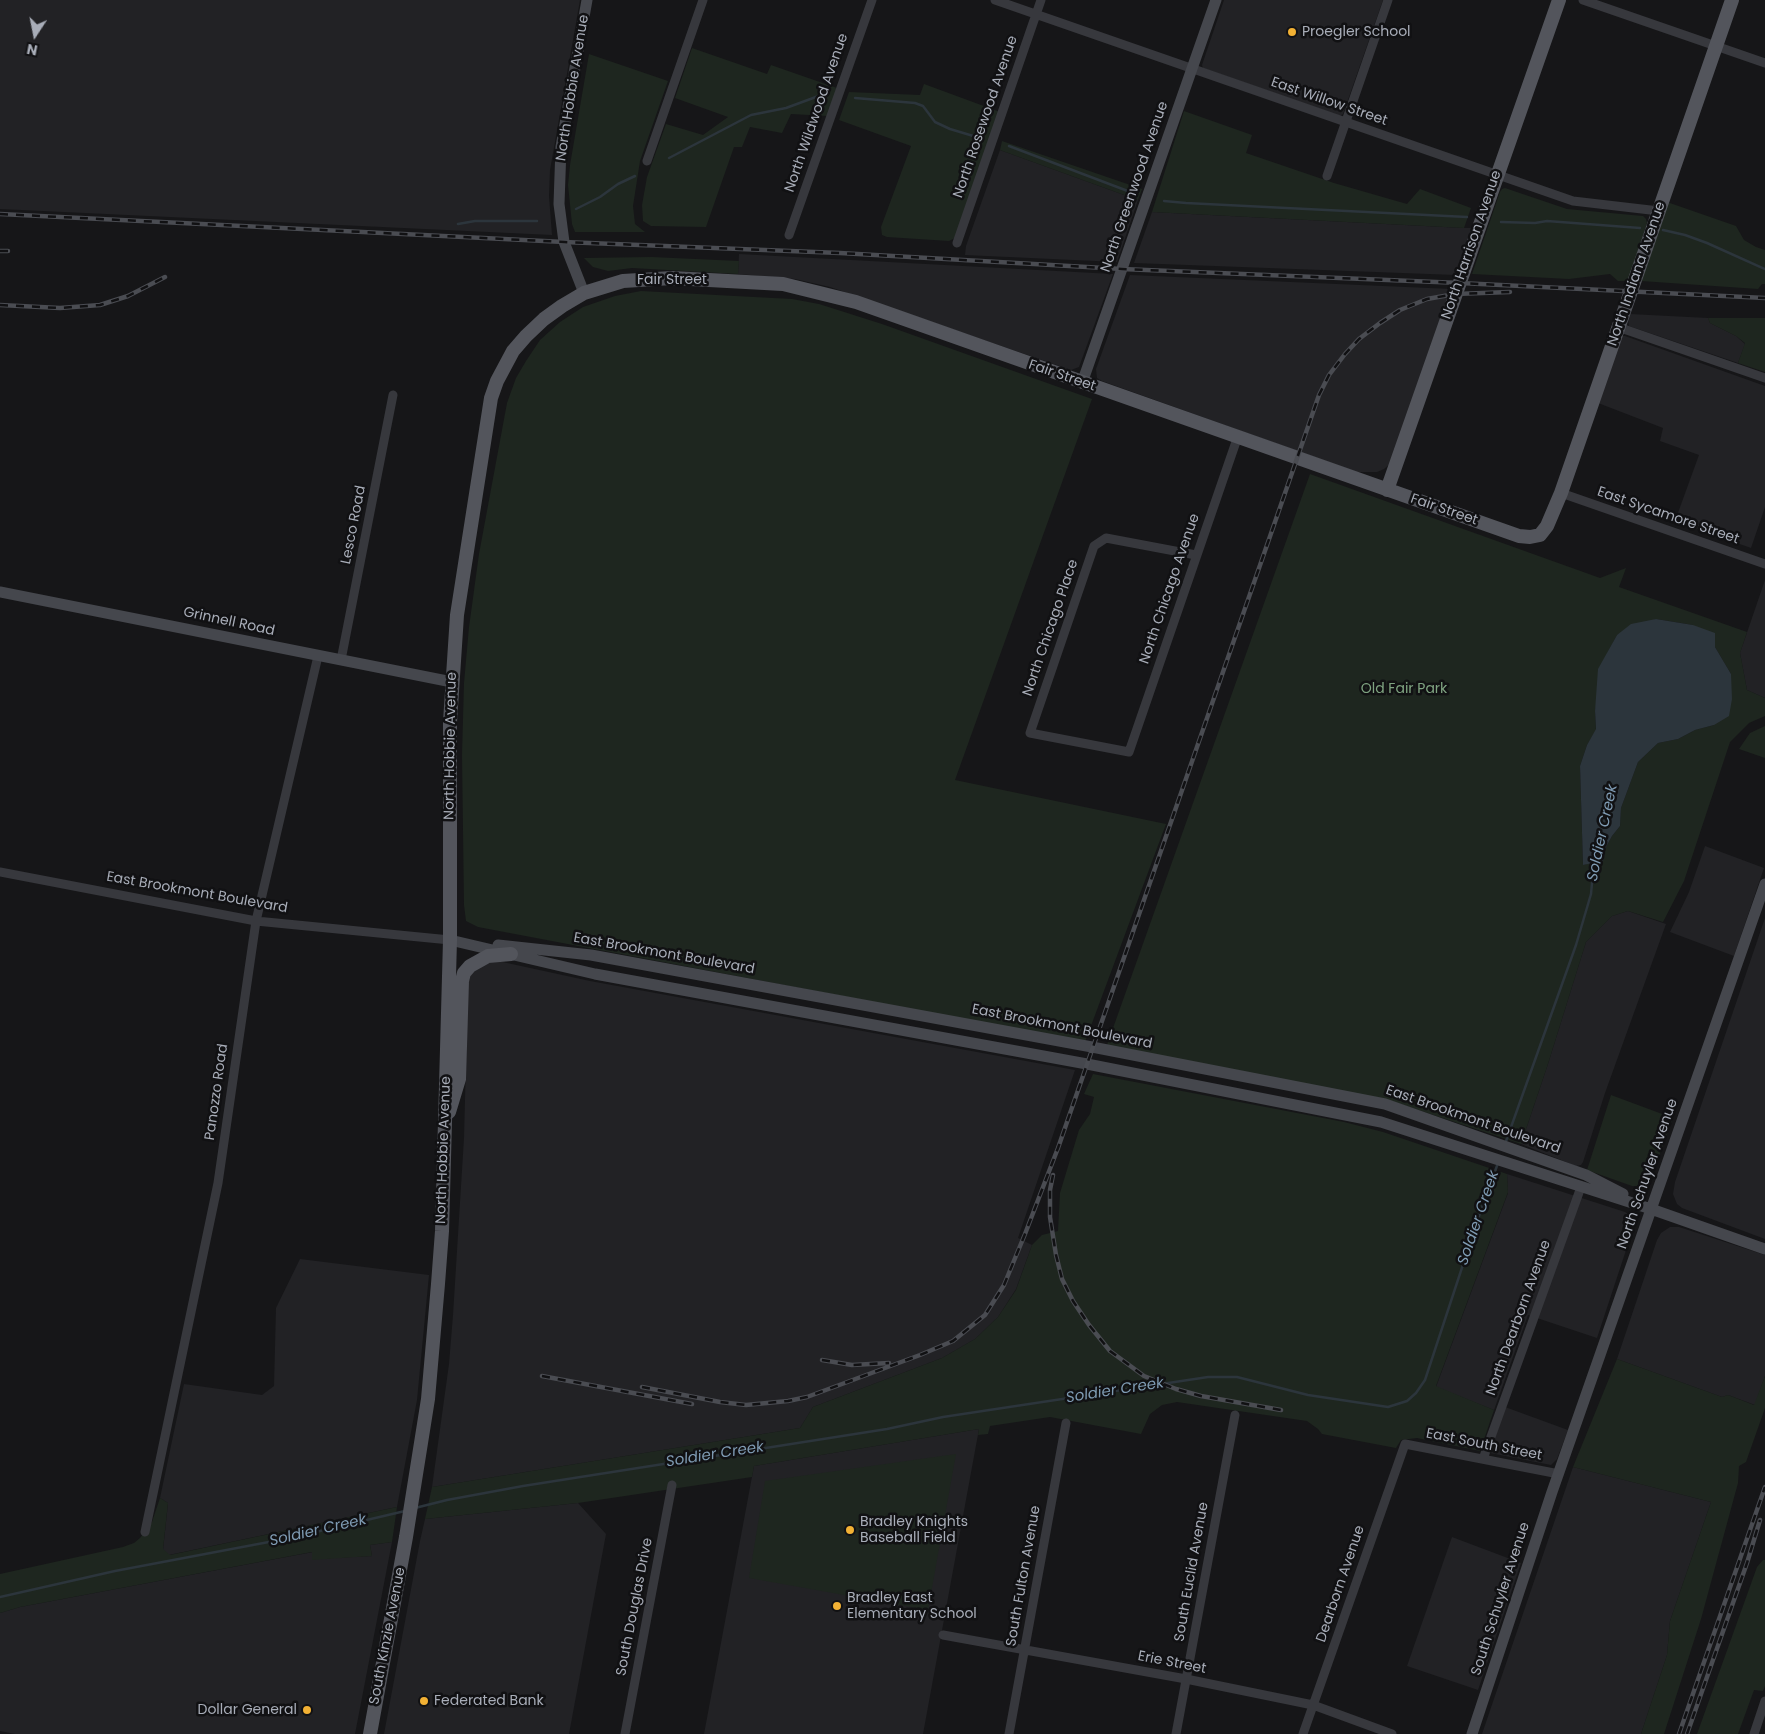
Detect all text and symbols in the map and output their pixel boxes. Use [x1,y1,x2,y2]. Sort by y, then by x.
north arrow [10,10,60,60]
street label: North Hobbie Avenue [553,14,593,162]
place label: Proegler School [1302,24,1411,40]
marker: Proegler School [1286,26,1298,38]
street label: North Wildwood Avenue [782,31,852,195]
street label: North Rosewood Avenue [950,34,1022,200]
text: N [25,39,39,61]
street label: East Willow Street [1269,74,1389,130]
street label: North Greenwood Avenue [1098,99,1172,275]
street label: North Harrison Avenue [1439,168,1505,322]
street label: North Indiana Avenue [1604,200,1670,348]
street label: Fair Street [637,272,707,288]
street label: Fair Street [1026,357,1098,395]
street label: Lesco Road [338,484,370,566]
street label: East Sycamore Street [1595,484,1741,548]
street label: Fair Street [1408,491,1480,529]
street label: North Chicago Avenue [1136,512,1204,666]
street label: North Chicago Place [1020,557,1082,699]
street label: Grinnell Road [182,604,276,640]
street label: North Hobbie Avenue [441,672,461,820]
park label: Old Fair Park [1361,681,1447,697]
water label: Soldier Creek [1584,783,1622,883]
street label: East Brookmont Boulevard [105,869,289,917]
street label: East Brookmont Boulevard [572,930,756,978]
street label: East Brookmont Boulevard [970,1001,1154,1053]
street label: Panozzo Road [202,1043,232,1141]
street label: North Hobbie Avenue [433,1076,455,1224]
street label: East Brookmont Boulevard [1384,1082,1562,1158]
street label: North Schuyler Avenue [1614,1097,1682,1251]
water label: Soldier Creek [1454,1168,1504,1268]
street label: North Dearborn Avenue [1483,1238,1555,1398]
water label: Soldier Creek [1065,1374,1165,1408]
street label: East South Street [1425,1426,1543,1464]
water label: Soldier Creek [665,1438,765,1472]
street label: South Euclid Avenue [1171,1501,1213,1643]
street label: South Fulton Avenue [1003,1504,1045,1648]
water label: Soldier Creek [268,1511,368,1551]
place label: Bradley Knights Baseball Field [860,1514,968,1546]
street label: South Schuyler Avenue [1468,1520,1534,1678]
marker: Bradley Knights Baseball Field [844,1524,856,1536]
street label: Dearborn Avenue [1313,1524,1369,1644]
street label: South Douglas Drive [613,1537,657,1677]
street label: South Kinzie Avenue [366,1566,410,1706]
place label: Bradley East Elementary School [847,1590,977,1622]
marker: Bradley East Elementary School [831,1600,843,1612]
street label: Erie Street [1136,1648,1208,1678]
place label: Federated Bank [434,1693,544,1709]
marker: Federated Bank [418,1695,430,1707]
place label: Dollar General [197,1702,297,1718]
marker: Dollar General [301,1704,313,1716]

